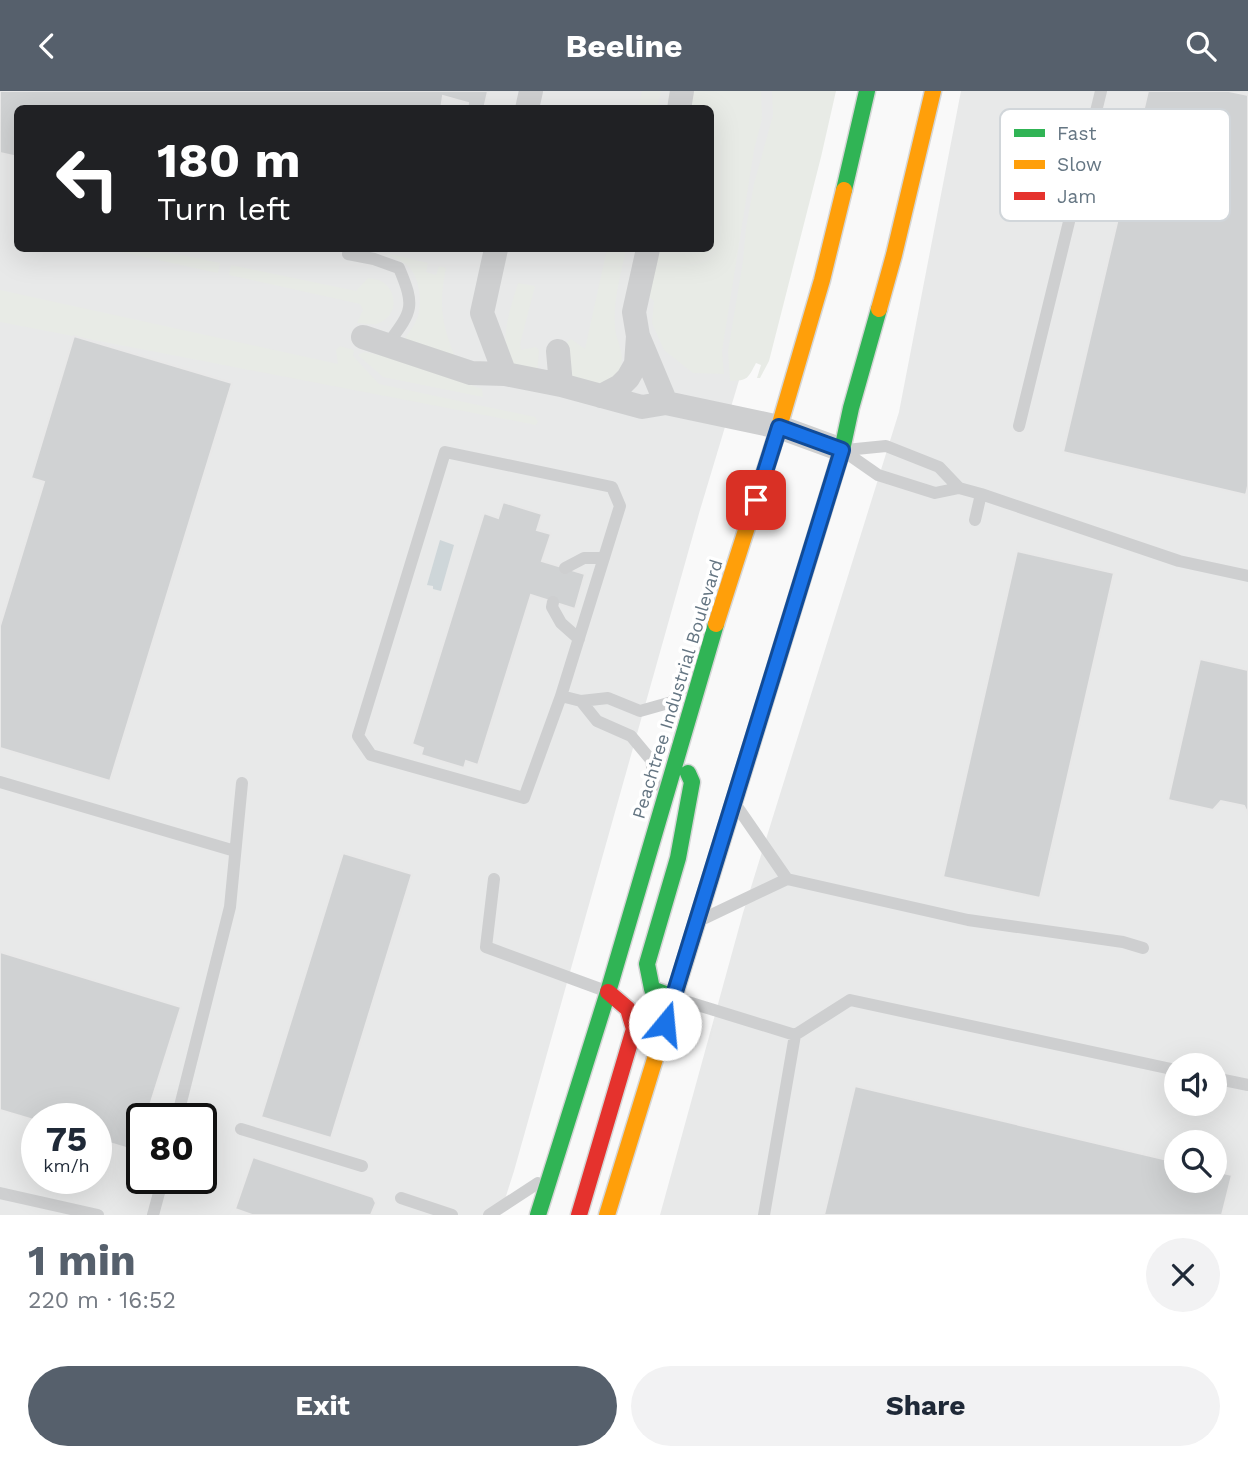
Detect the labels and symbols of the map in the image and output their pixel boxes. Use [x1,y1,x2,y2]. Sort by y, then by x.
legend [1000,109,1230,221]
text: Fast [1057,122,1096,145]
text: Slow [1057,153,1102,176]
text: Jam [1057,185,1096,208]
pin [726,470,786,530]
street label: Peachtree Industrial Boulevard [627,557,727,821]
position arrow [628,987,702,1061]
speed limit sign: 80 [126,1103,217,1194]

